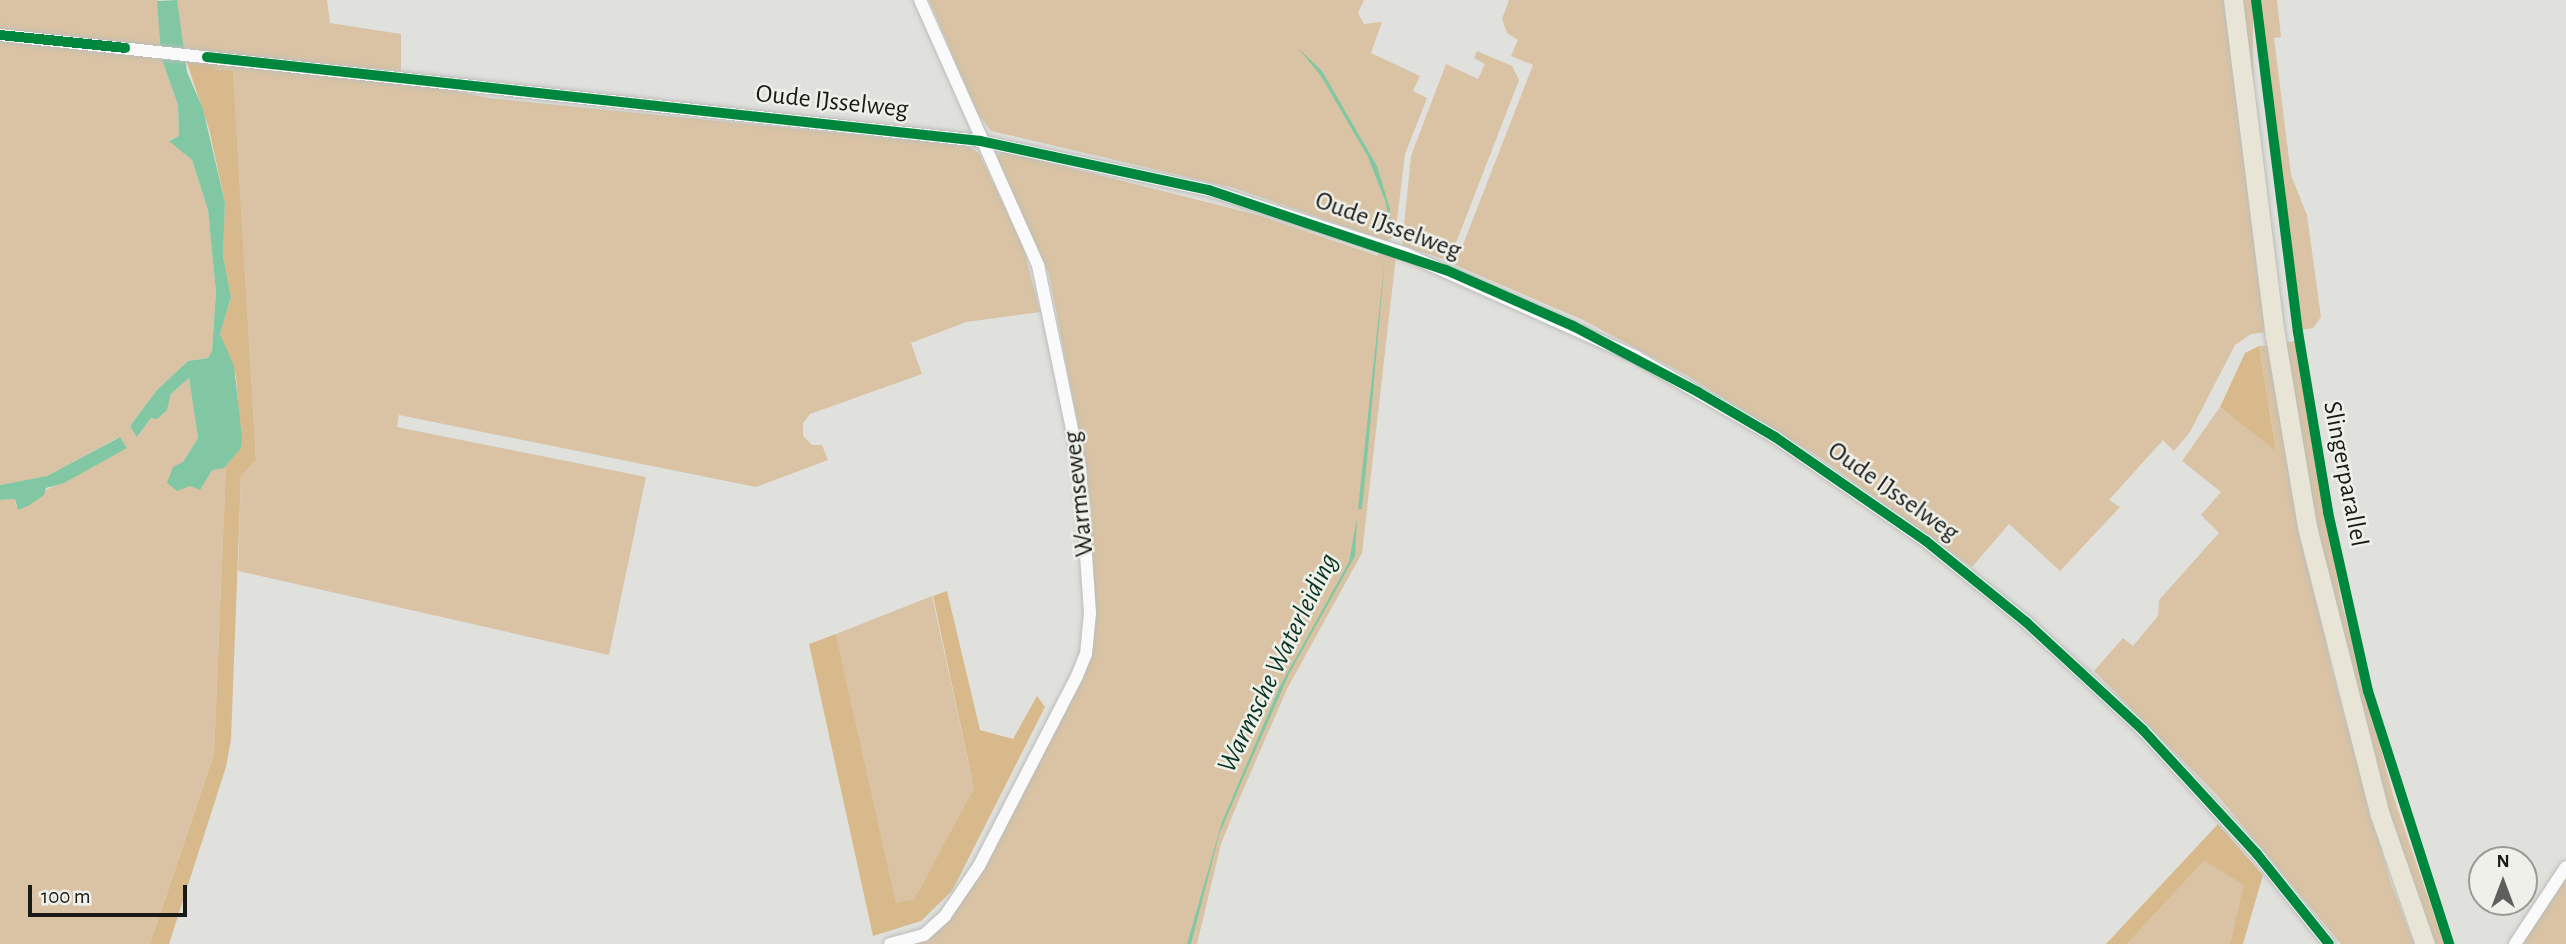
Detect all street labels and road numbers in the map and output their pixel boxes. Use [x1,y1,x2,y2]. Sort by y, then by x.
street label: Oude IJsselweg [754,78,910,126]
street label: Oude IJsselweg [1311,185,1465,267]
street label: Slingerparallel [2316,399,2374,549]
street label: Warmseweg [1057,430,1101,558]
street label: Oude IJsselweg [1821,435,1965,549]

